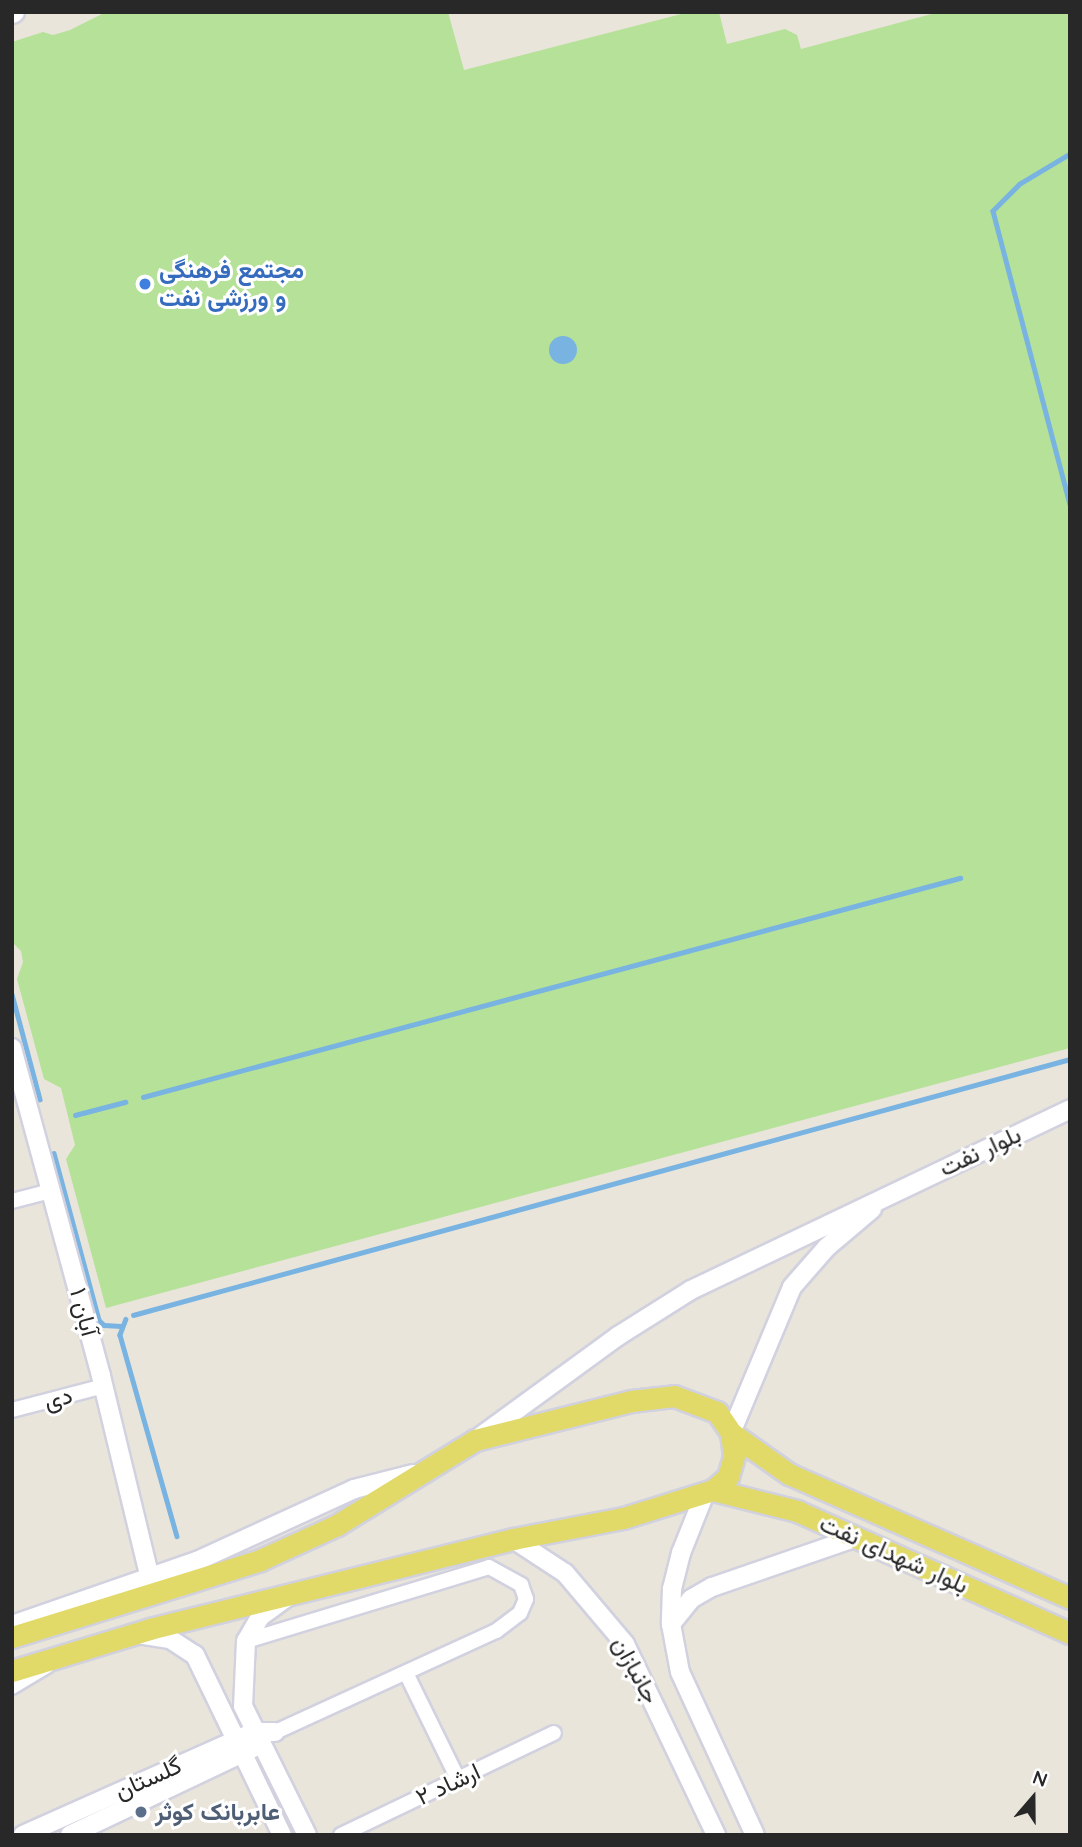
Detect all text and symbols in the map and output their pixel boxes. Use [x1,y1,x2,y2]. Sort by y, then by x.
place label: مجتمع فرهنگى و ورزشى نفت [159,256,304,312]
marker: مجتمع فرهنگى و ورزشى نفت [137,276,153,292]
street label: بلوار نفت [935,1120,1025,1182]
street label: آبان ۱ [64,1285,104,1339]
street label: دی [41,1380,75,1416]
street label: بلوار شهدای نفت [815,1508,973,1600]
street label: جانبازان [606,1631,666,1709]
street label: گلستان [110,1751,186,1805]
street label: ارشاد ۲ [411,1757,485,1811]
north arrow [998,1763,1068,1833]
text: N [1030,1765,1051,1792]
place label: عابربانک کوثر [155,1798,280,1826]
marker: عابربانک کوثر [133,1804,149,1820]

